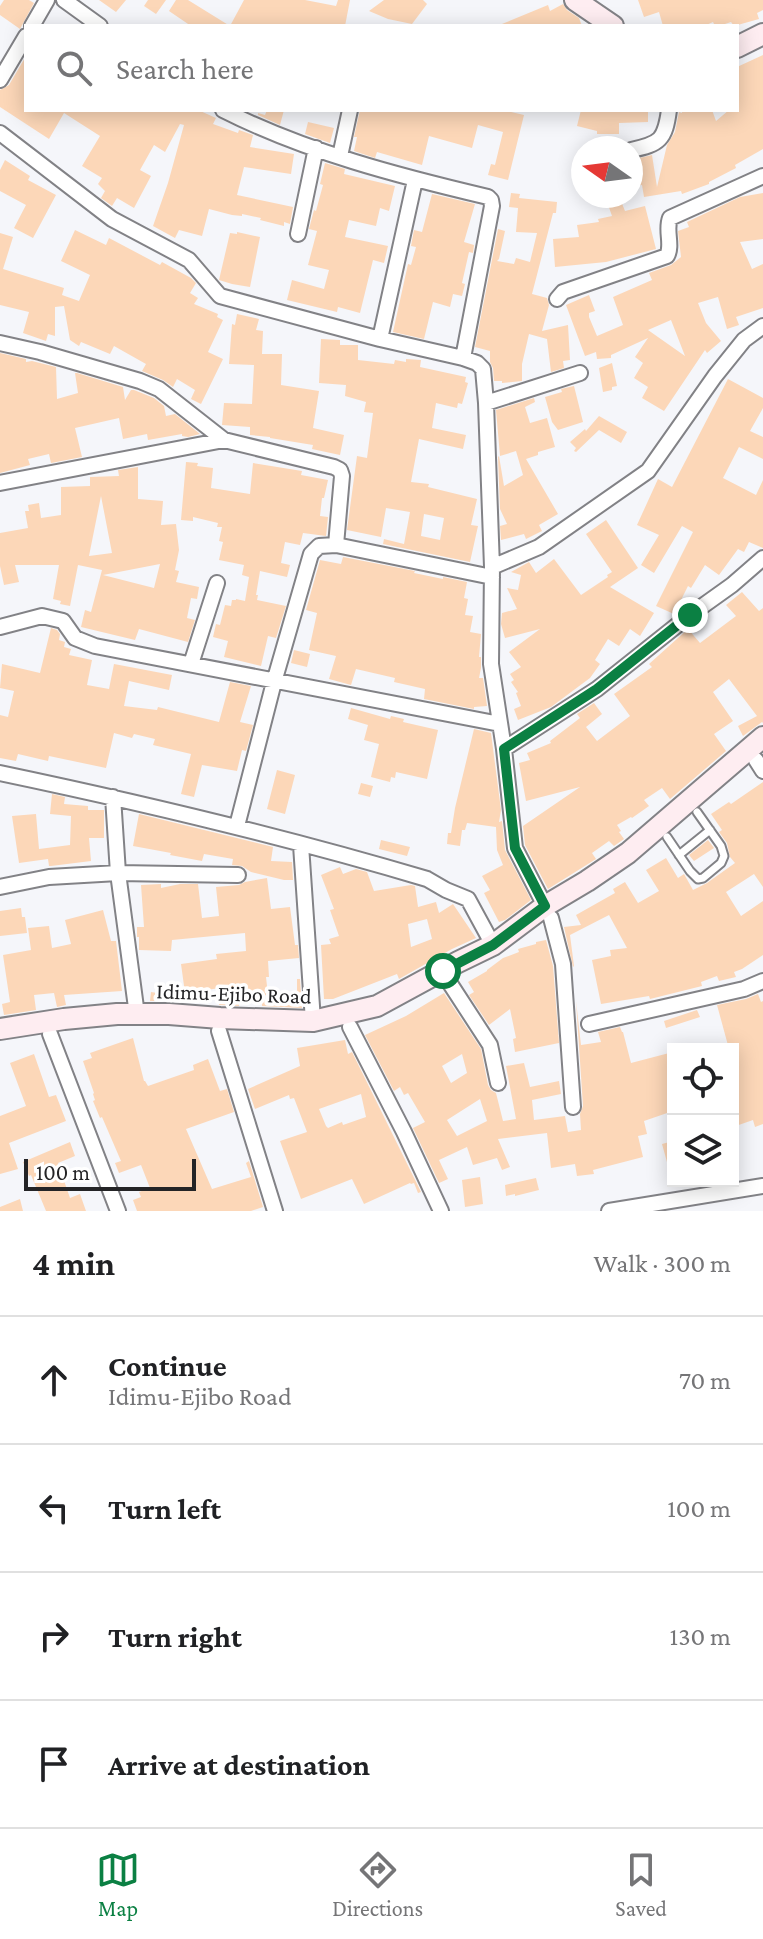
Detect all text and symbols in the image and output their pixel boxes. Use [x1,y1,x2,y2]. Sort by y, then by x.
search box [24,24,739,112]
icon: search [52,46,96,90]
text: Search here [116,52,254,85]
north arrow [571,136,643,208]
route end [672,597,708,633]
route start [425,953,461,989]
street label: Idimu-Ejibo Road [156,978,312,1009]
map controls [667,1043,739,1187]
button: locate [667,1043,739,1115]
button: layers [667,1115,739,1187]
scale bar [24,1155,196,1191]
text: 100 m [36,1160,90,1185]
text: 4 min [32,1245,115,1282]
text: Walk · 300 m [594,1249,731,1278]
text: Continue [108,1349,227,1382]
icon: ahead [32,1358,76,1402]
text: 70 m [679,1366,731,1395]
text: Idimu-Ejibo Road [108,1382,292,1411]
icon: left [32,1486,76,1530]
text: Turn left [108,1492,221,1525]
text: 100 m [667,1494,731,1523]
icon: right [32,1614,76,1658]
text: Turn right [108,1620,242,1653]
text: 130 m [670,1622,731,1651]
icon: arrive [32,1742,76,1786]
text: Arrive at destination [108,1748,370,1781]
tab: Map [96,1848,140,1921]
tab: Directions [332,1848,423,1921]
tab: Saved [615,1848,667,1921]

